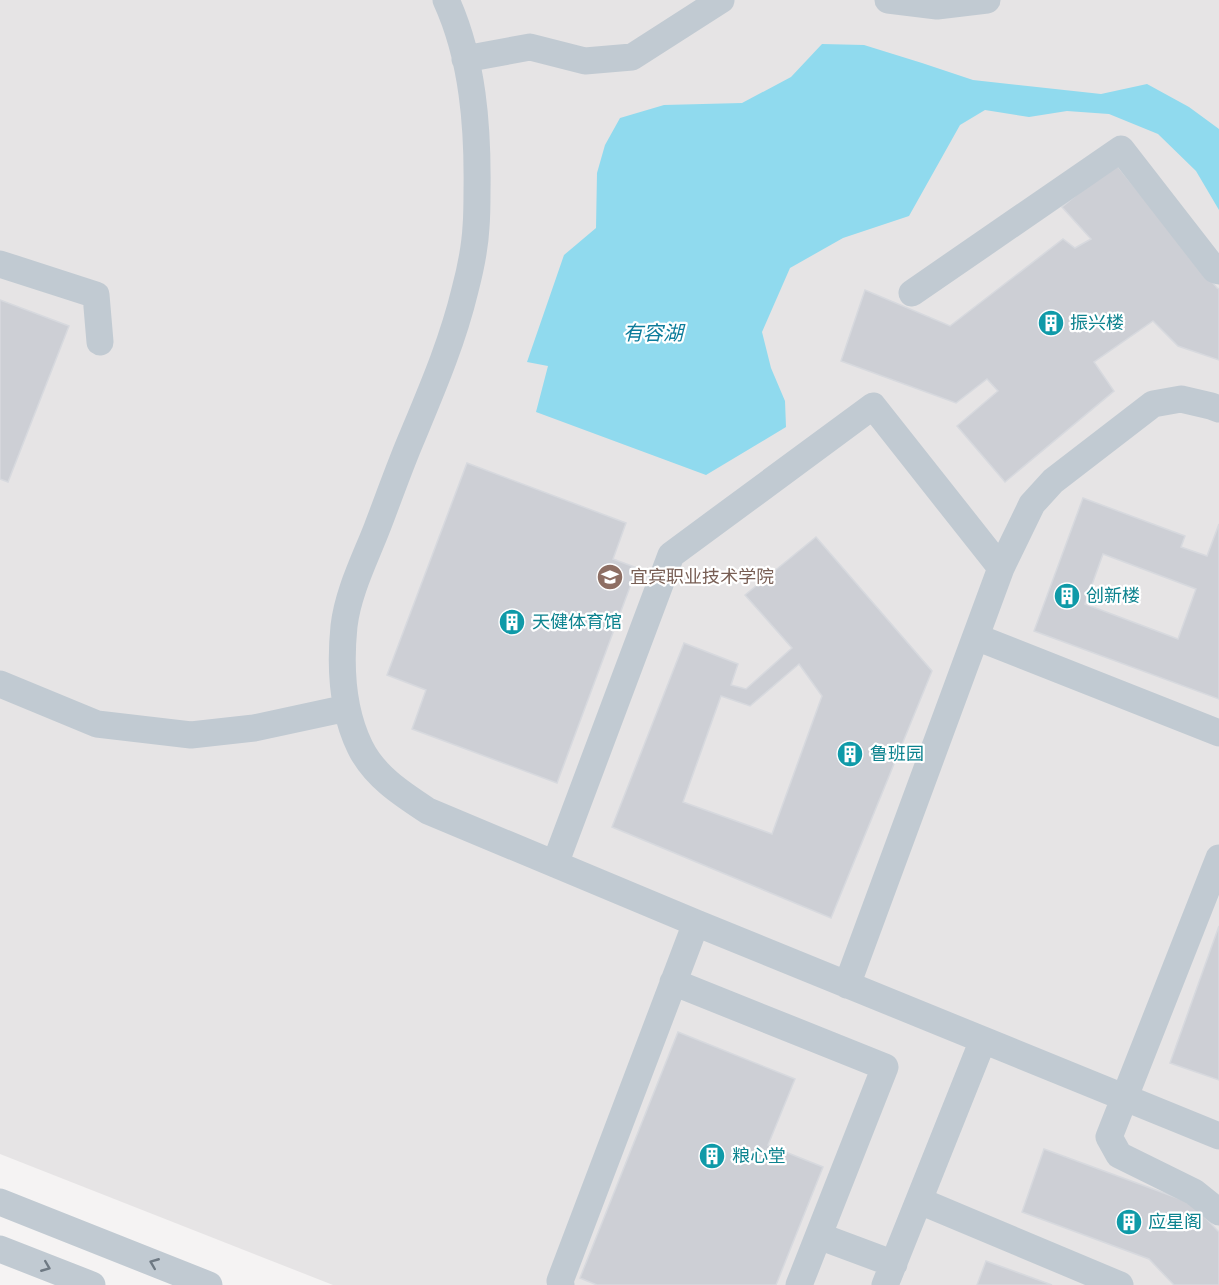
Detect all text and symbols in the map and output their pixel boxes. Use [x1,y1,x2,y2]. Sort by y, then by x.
building icon: 振兴楼 [1036,308,1066,338]
place label: 振兴楼 [1070,311,1124,336]
water label: 有容湖 [623,320,686,348]
school or university icon: 宜宾职业技术学院 [595,562,625,592]
place label: 宜宾职业技术学院 [630,565,774,590]
building icon: 创新楼 [1052,581,1082,611]
place label: 创新楼 [1086,584,1140,609]
building icon: 天健体育馆 [497,607,527,637]
place label: 天健体育馆 [532,610,622,635]
building icon: 鲁班园 [835,739,865,769]
place label: 鲁班园 [870,742,924,767]
building icon: 粮心堂 [697,1141,727,1171]
place label: 粮心堂 [732,1144,786,1169]
building icon: 应星阁 [1114,1207,1144,1237]
place label: 应星阁 [1148,1210,1202,1235]
one-way arrow [150,1258,161,1270]
one-way arrow [40,1260,51,1272]

